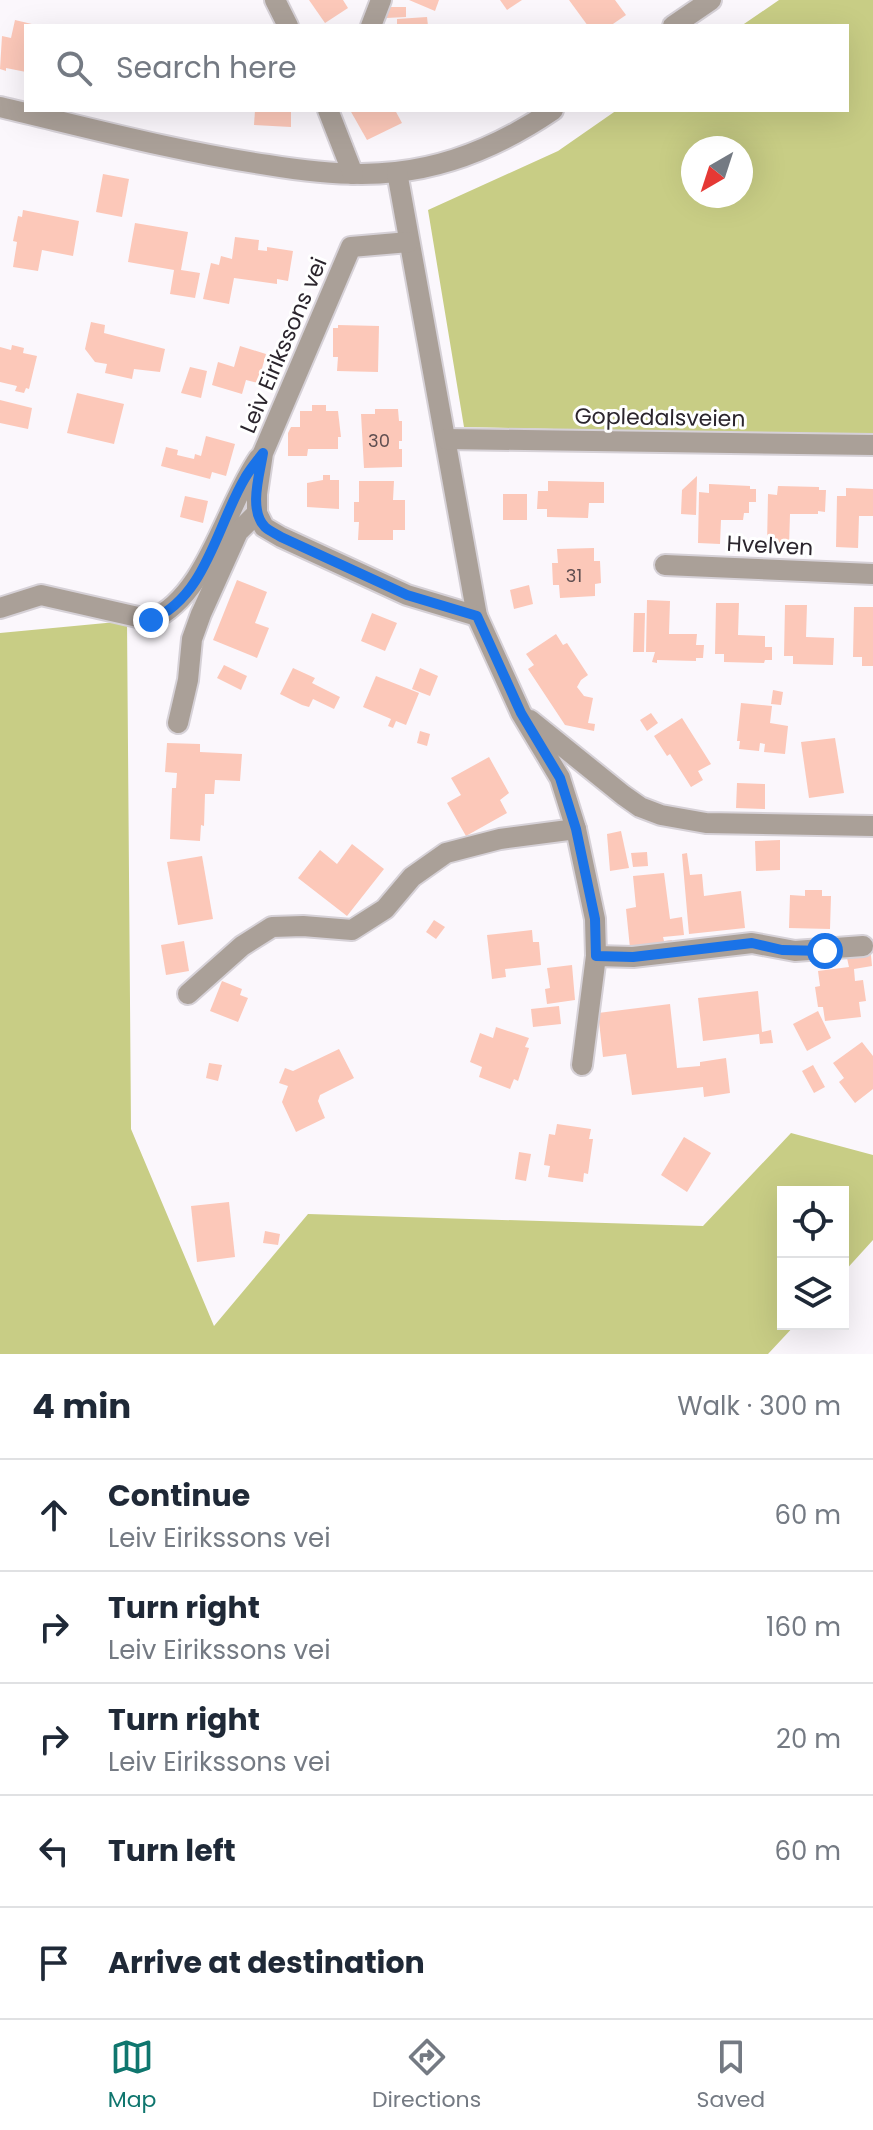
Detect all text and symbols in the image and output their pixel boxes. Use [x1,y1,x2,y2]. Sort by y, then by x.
search box [24,24,849,112]
icon: search [52,46,96,90]
text: Search here [116,46,297,89]
north arrow [681,136,753,208]
street label: Leiv Eirikssons vei [232,252,335,438]
street label: Gopledalsveien [574,401,746,434]
house number: 30 [368,428,390,453]
street label: Hvelven [726,528,814,563]
house number: 31 [566,563,582,588]
route end [133,602,169,638]
route start [807,933,843,969]
map controls [777,1186,849,1330]
button: locate [777,1186,849,1258]
button: layers [777,1258,849,1330]
text: 4 min [32,1382,131,1430]
text: Walk · 300 m [677,1388,841,1424]
text: Continue [108,1474,250,1517]
icon: ahead [32,1493,76,1537]
text: 60 m [774,1497,841,1533]
text: Leiv Eirikssons vei [108,1520,331,1556]
text: Turn right [108,1586,260,1629]
icon: right [32,1605,76,1649]
text: 160 m [766,1609,841,1645]
text: Leiv Eirikssons vei [108,1632,331,1668]
text: Turn right [108,1698,260,1741]
icon: right [32,1717,76,1761]
text: 20 m [776,1721,841,1757]
text: Leiv Eirikssons vei [108,1744,331,1780]
icon: left [32,1829,76,1873]
text: Turn left [108,1829,236,1872]
text: 60 m [774,1833,841,1869]
icon: arrive [32,1941,76,1985]
text: Arrive at destination [108,1941,425,1984]
tab: Map [108,2035,156,2116]
tab: Directions [372,2035,481,2116]
tab: Saved [697,2035,765,2116]

